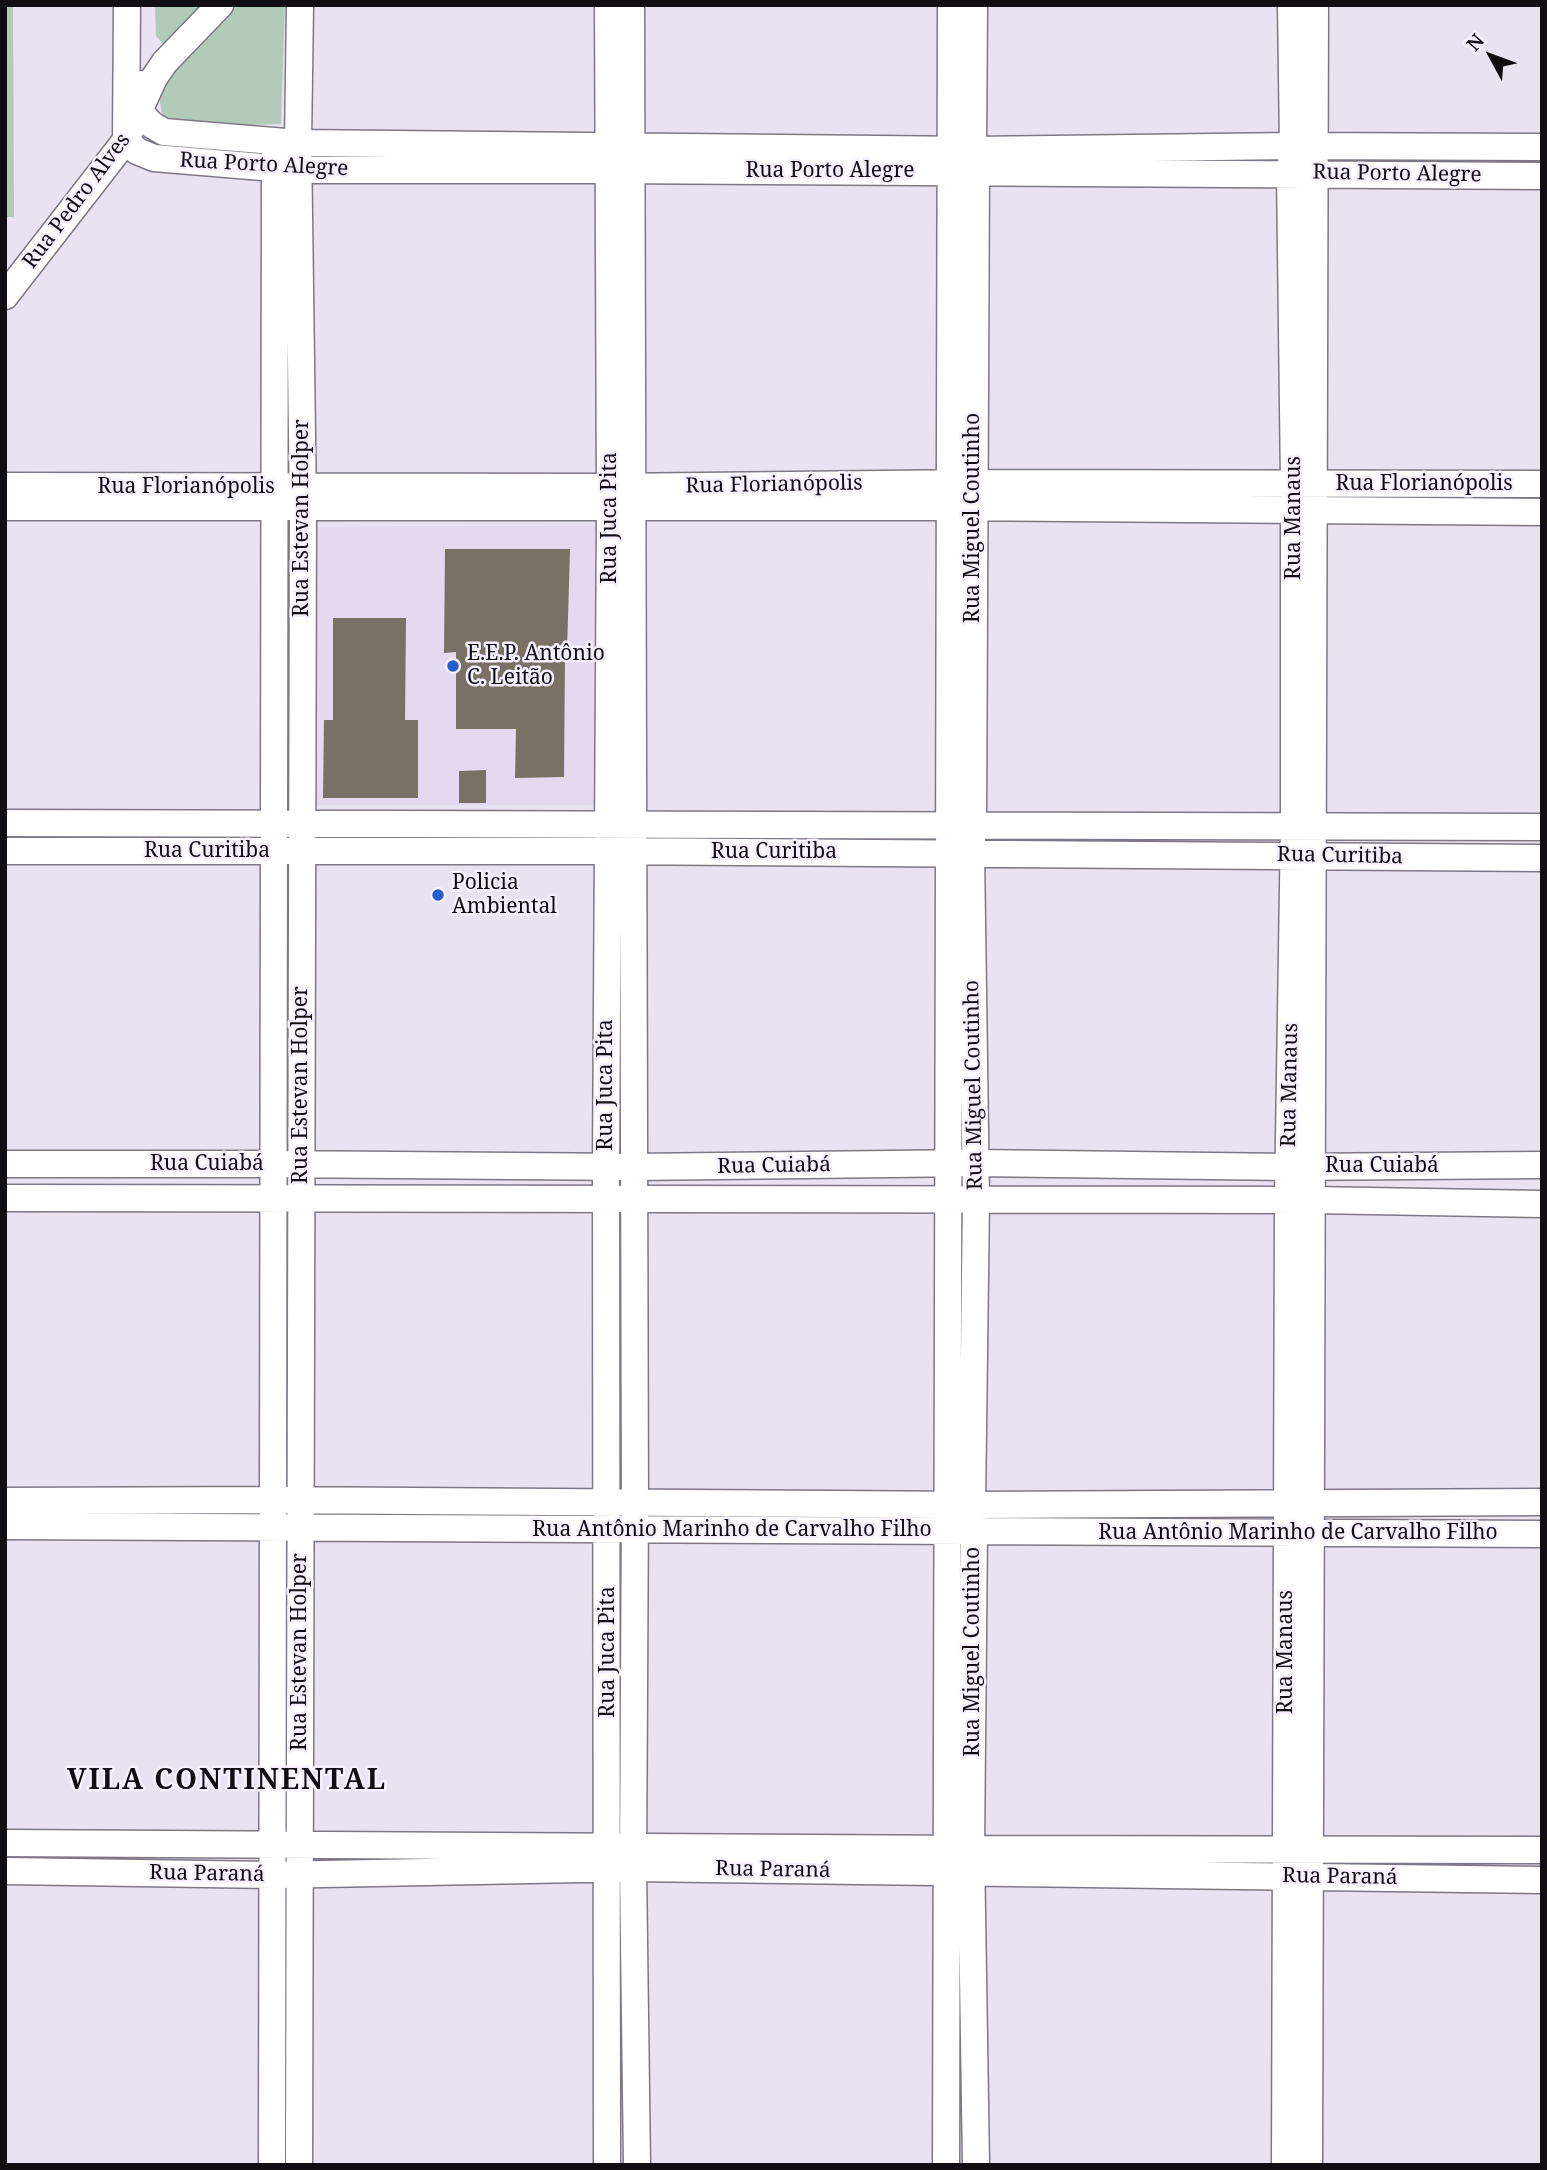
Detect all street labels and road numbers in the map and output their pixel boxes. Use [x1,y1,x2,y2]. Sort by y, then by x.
street label: Rua Pedro Alves [18,128,136,274]
street label: Rua Porto Alegre [179,148,349,182]
street label: Rua Porto Alegre [745,158,915,184]
street label: Rua Porto Alegre [1312,160,1482,188]
street label: Rua Miguel Coutinho [960,413,986,623]
street label: Rua Estevan Holper [289,419,315,617]
street label: Rua Juca Pita [597,452,623,584]
street label: Rua Manaus [1281,456,1307,580]
street label: Rua Florianópolis [685,471,863,499]
street label: Rua Florianópolis [1335,471,1513,497]
street label: Rua Florianópolis [97,474,275,500]
street label: Rua Curitiba [144,838,270,864]
street label: Rua Curitiba [711,839,837,865]
street label: Rua Curitiba [1277,842,1403,870]
street label: Rua Miguel Coutinho [960,980,988,1190]
street label: Rua Estevan Holper [288,986,314,1184]
street label: Rua Juca Pita [593,1019,619,1151]
street label: Rua Manaus [1276,1023,1304,1147]
street label: Rua Cuiabá [150,1151,264,1177]
street label: Rua Cuiabá [717,1152,831,1180]
street label: Rua Cuiabá [1325,1153,1439,1179]
street label: Rua Antônio Marinho de Carvalho Filho [532,1517,932,1543]
street label: Rua Antônio Marinho de Carvalho Filho [1098,1520,1498,1546]
street label: Rua Miguel Coutinho [960,1547,986,1757]
street label: Rua Estevan Holper [287,1553,313,1751]
street label: Rua Juca Pita [595,1586,621,1718]
street label: Rua Manaus [1273,1590,1299,1714]
street label: Rua Paraná [715,1856,831,1884]
street label: Rua Paraná [149,1860,265,1888]
street label: Rua Paraná [1282,1863,1398,1891]

